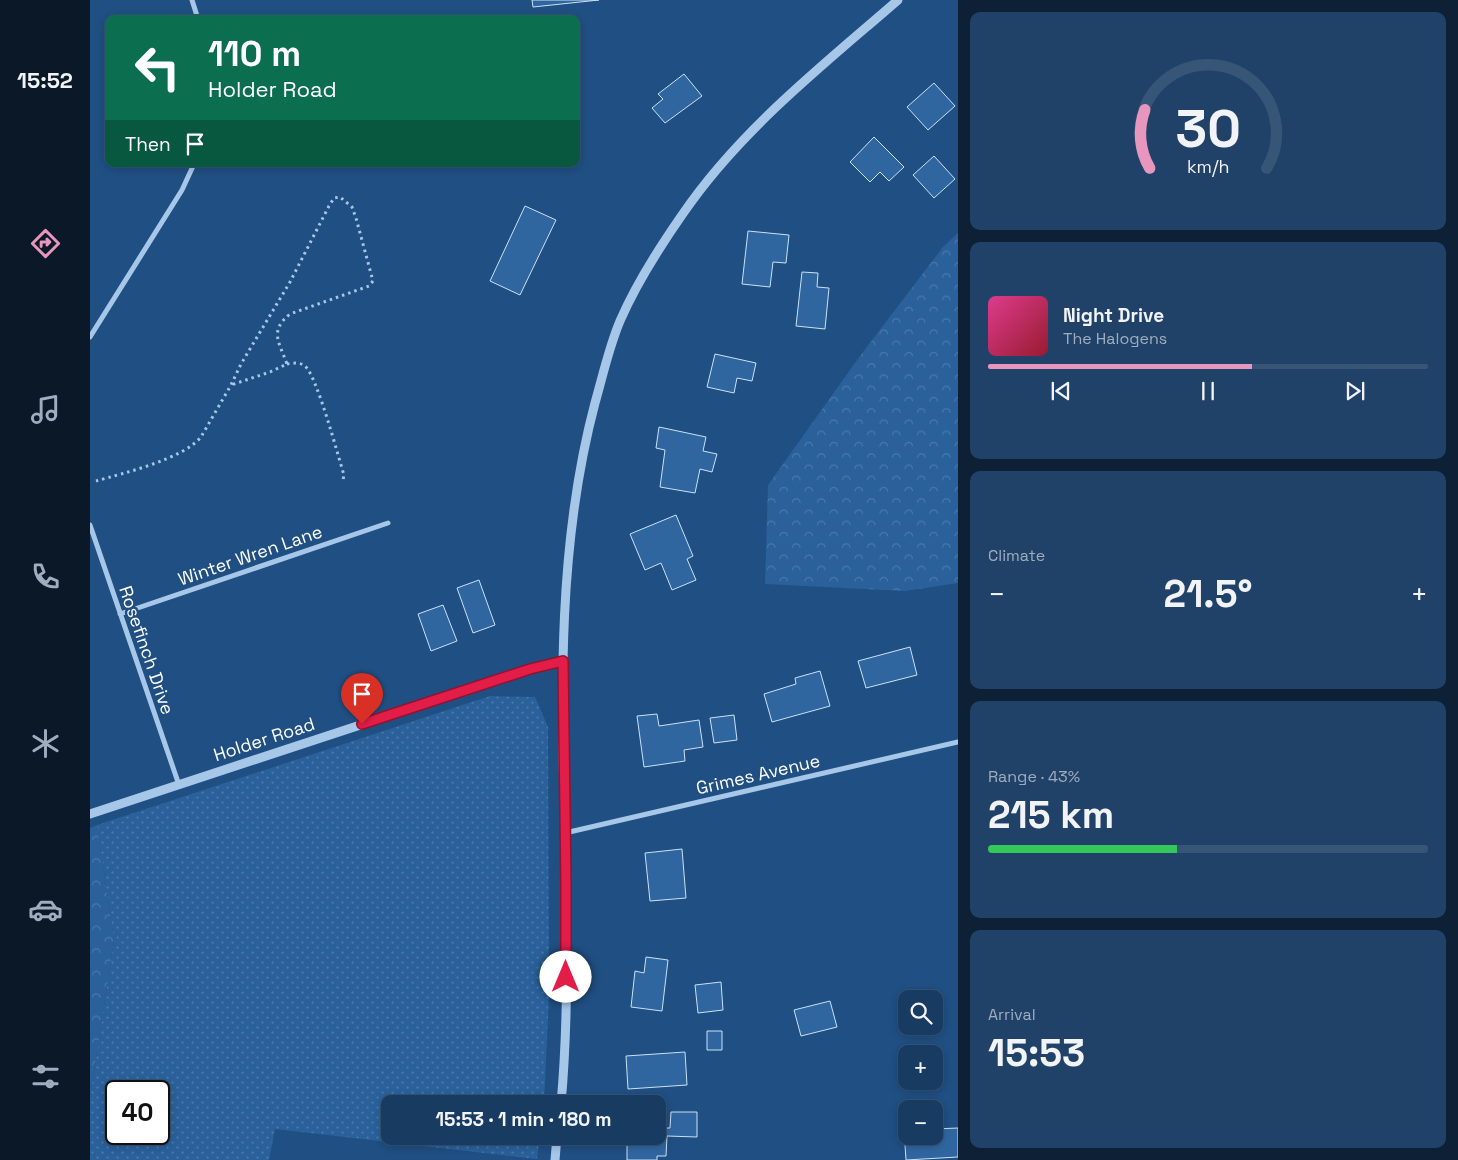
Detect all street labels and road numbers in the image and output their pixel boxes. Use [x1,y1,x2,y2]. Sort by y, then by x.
street label: Winter Wren Lane [175,520,325,590]
street label: Rosefinch Drive [114,583,180,717]
street label: Holder Road [210,712,318,766]
street label: Grimes Avenue [694,749,822,799]

